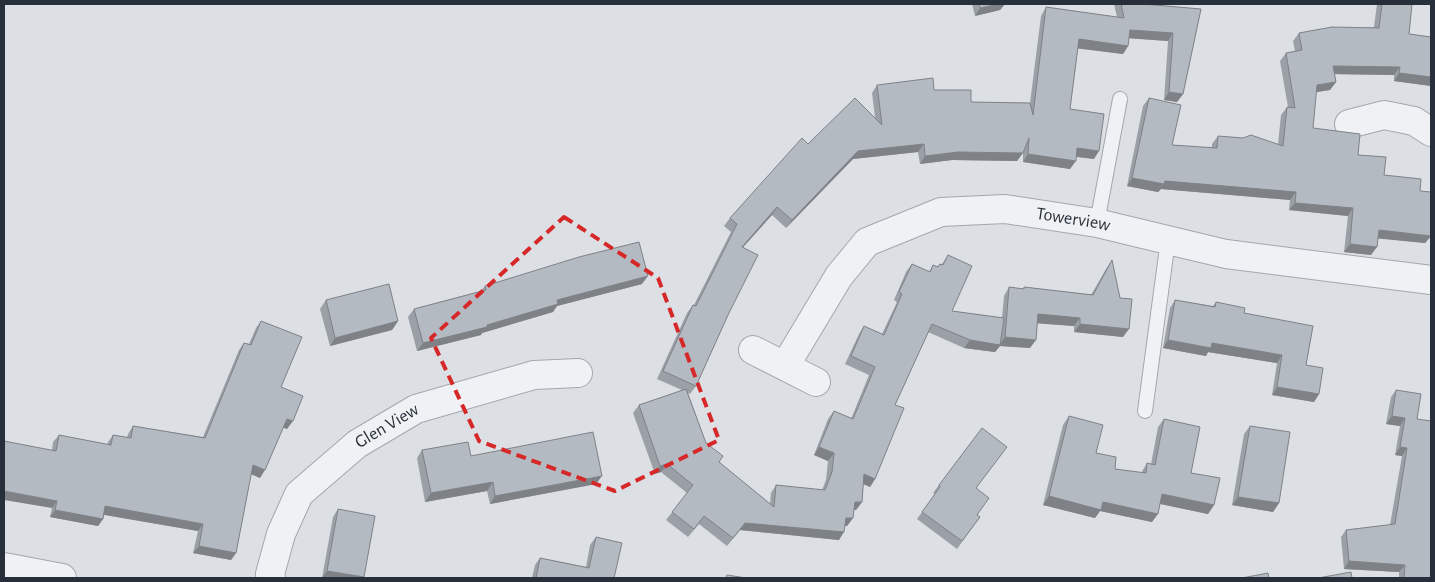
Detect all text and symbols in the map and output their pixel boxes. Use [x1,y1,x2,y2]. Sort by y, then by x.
street label: Towerview [1035,205,1112,235]
street label: Glen View [352,400,422,452]

